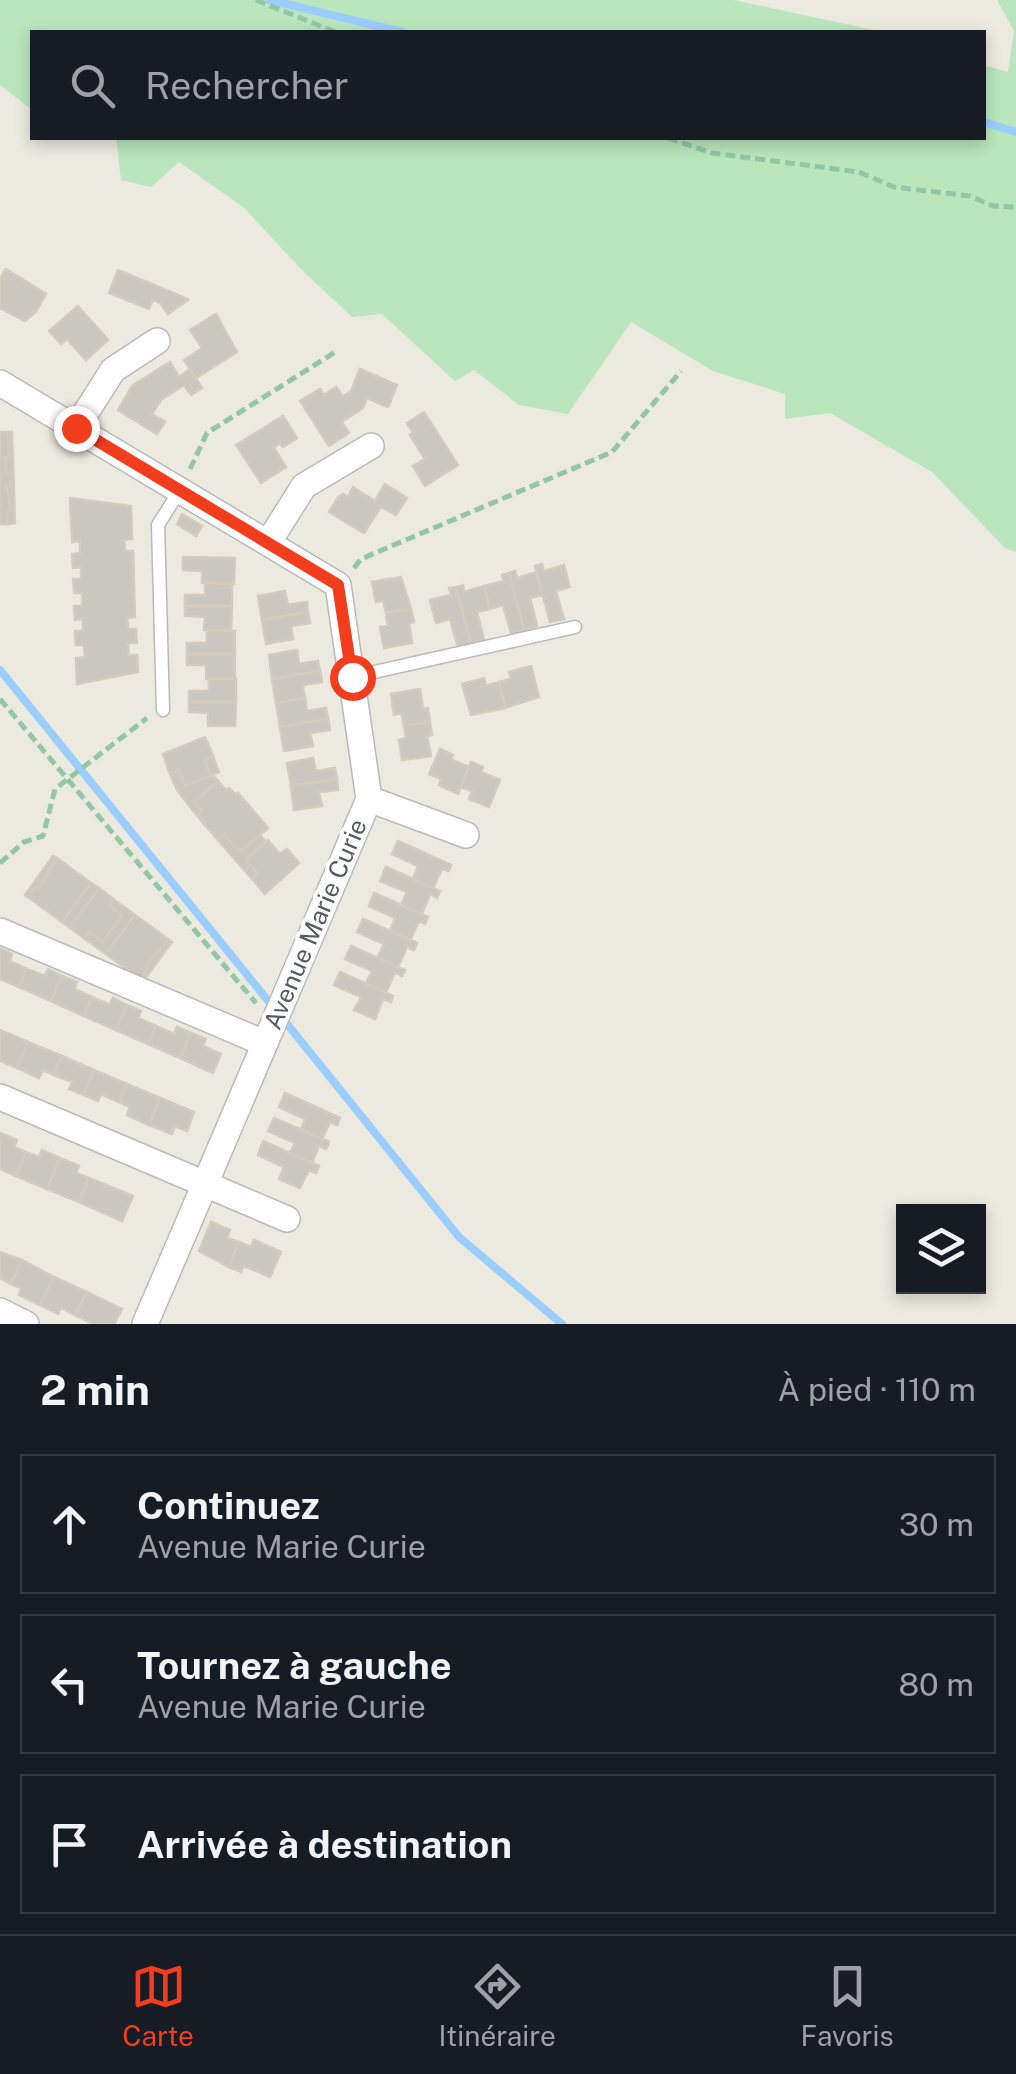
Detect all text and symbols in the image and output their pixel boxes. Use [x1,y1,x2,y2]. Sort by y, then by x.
search box [30,30,986,140]
icon: search [65,58,120,113]
text: Rechercher [145,63,349,108]
route end [54,406,100,452]
route start [330,655,376,701]
street label: Avenue Marie Curie [257,814,373,1034]
map controls [896,1204,986,1294]
button: layers [896,1204,986,1294]
text: 2 min [40,1365,150,1414]
text: À pied · 110 m [778,1371,976,1408]
text: Continuez [137,1483,320,1528]
icon: ahead [42,1497,97,1552]
text: 30 m [899,1506,974,1543]
text: Avenue Marie Curie [137,1528,426,1565]
text: Tournez à gauche [137,1643,452,1688]
icon: left [42,1657,97,1712]
text: 80 m [898,1666,974,1703]
text: Avenue Marie Curie [137,1688,426,1725]
icon: arrive [42,1817,97,1872]
text: Arrivée à destination [137,1822,512,1867]
tab: Carte [122,1959,194,2052]
tab: Itinéraire [438,1959,556,2052]
tab: Favoris [801,1959,894,2052]

